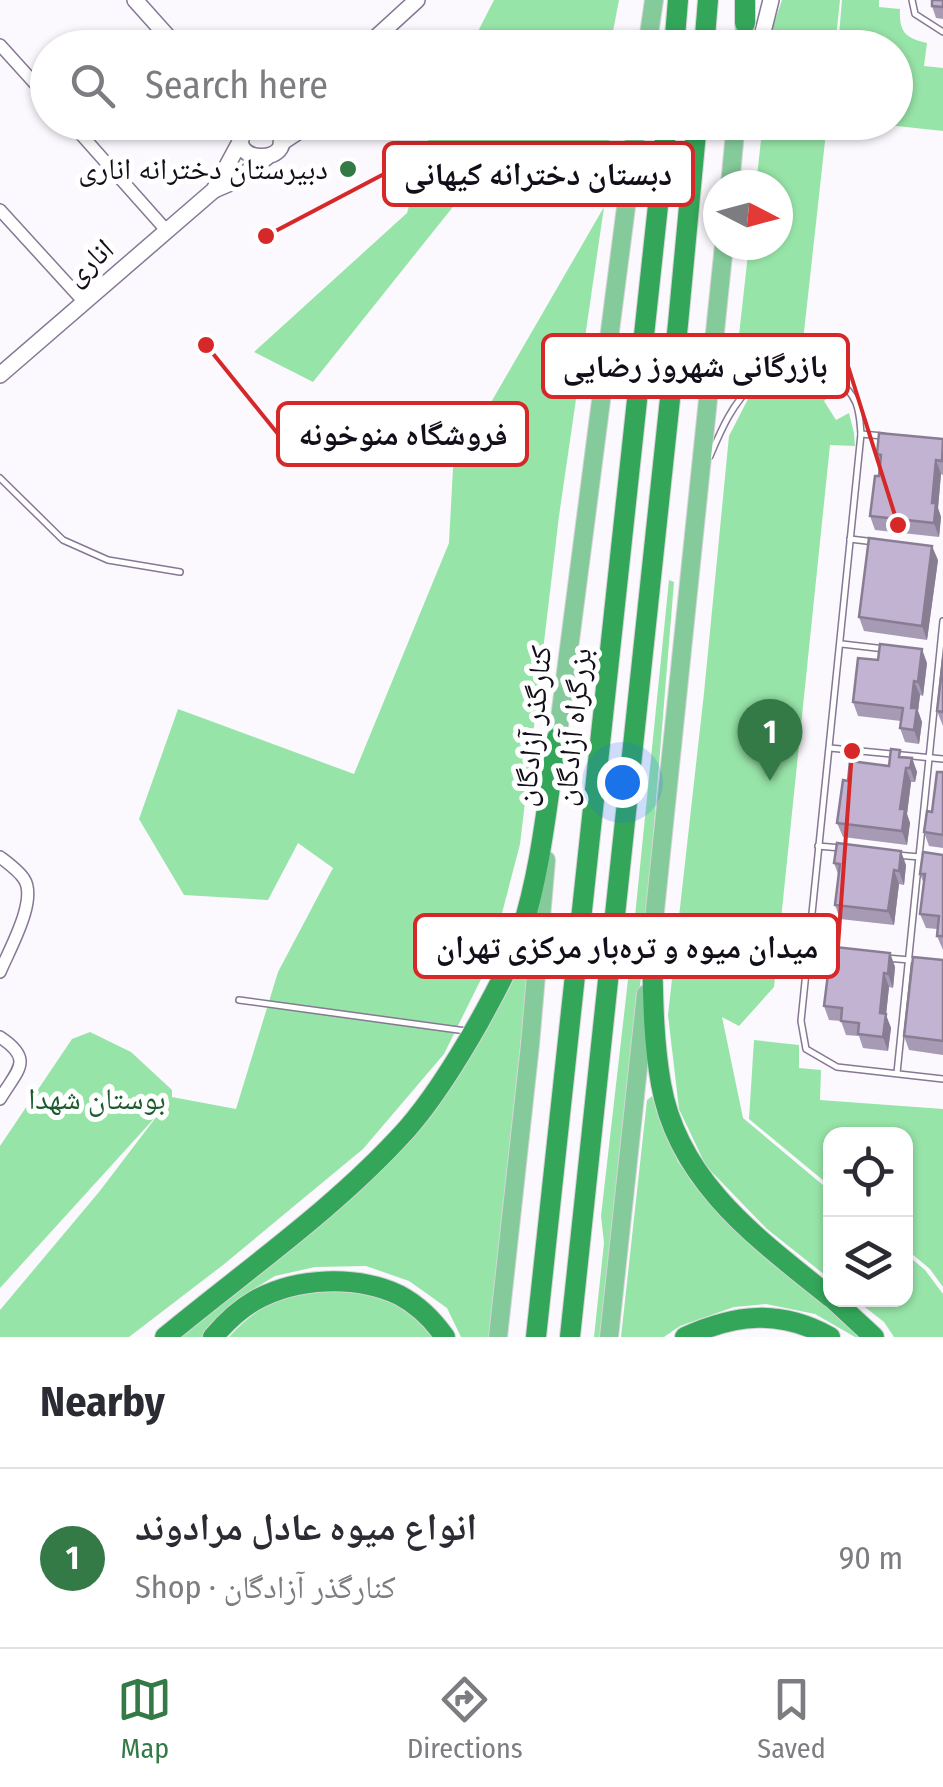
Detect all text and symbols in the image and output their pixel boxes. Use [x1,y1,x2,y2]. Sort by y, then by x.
search box [30,30,913,140]
icon: search [65,58,120,113]
text: Search here [145,62,328,108]
callout: دبستان دخترانه کیهانی [384,143,693,205]
place label: دبیرستان دخترانه اناری [78,151,328,187]
text: دبستان دخترانه کیهانی [404,155,672,194]
marker: دبیرستان دخترانه اناری [337,158,359,180]
north arrow [703,170,793,260]
street label: اناری [57,231,121,293]
callout: بازرگانی شهروز رضایی [543,335,848,397]
text: بازرگانی شهروز رضایی [562,347,828,386]
callout: فروشگاه منوخونه [278,403,527,465]
text: فروشگاه منوخونه [298,415,508,453]
street label: کنارگذر آزادگان [507,644,559,808]
street label: بزرگراه آزادگان [547,646,599,808]
pin: 1 [738,698,802,781]
your location [597,757,648,808]
callout: میدان میوه و تره‌بار مرکزی تهران [415,915,838,977]
text: میدان میوه و تره‌بار مرکزی تهران [436,928,818,966]
park label: بوستان شهدا [28,1081,166,1117]
map controls [823,1127,913,1307]
button: locate [823,1127,913,1217]
button: layers [823,1217,913,1307]
text: Nearby [40,1377,165,1427]
text: انواع میوه عادل مرادوند [135,1504,477,1550]
text: 1 [66,1539,79,1577]
text: 90 m [839,1539,903,1577]
text: Shop · کنارگذر آزادگان [135,1568,396,1606]
tab: Map [117,1672,172,1765]
tab: Directions [407,1672,523,1765]
tab: Saved [757,1672,826,1765]

